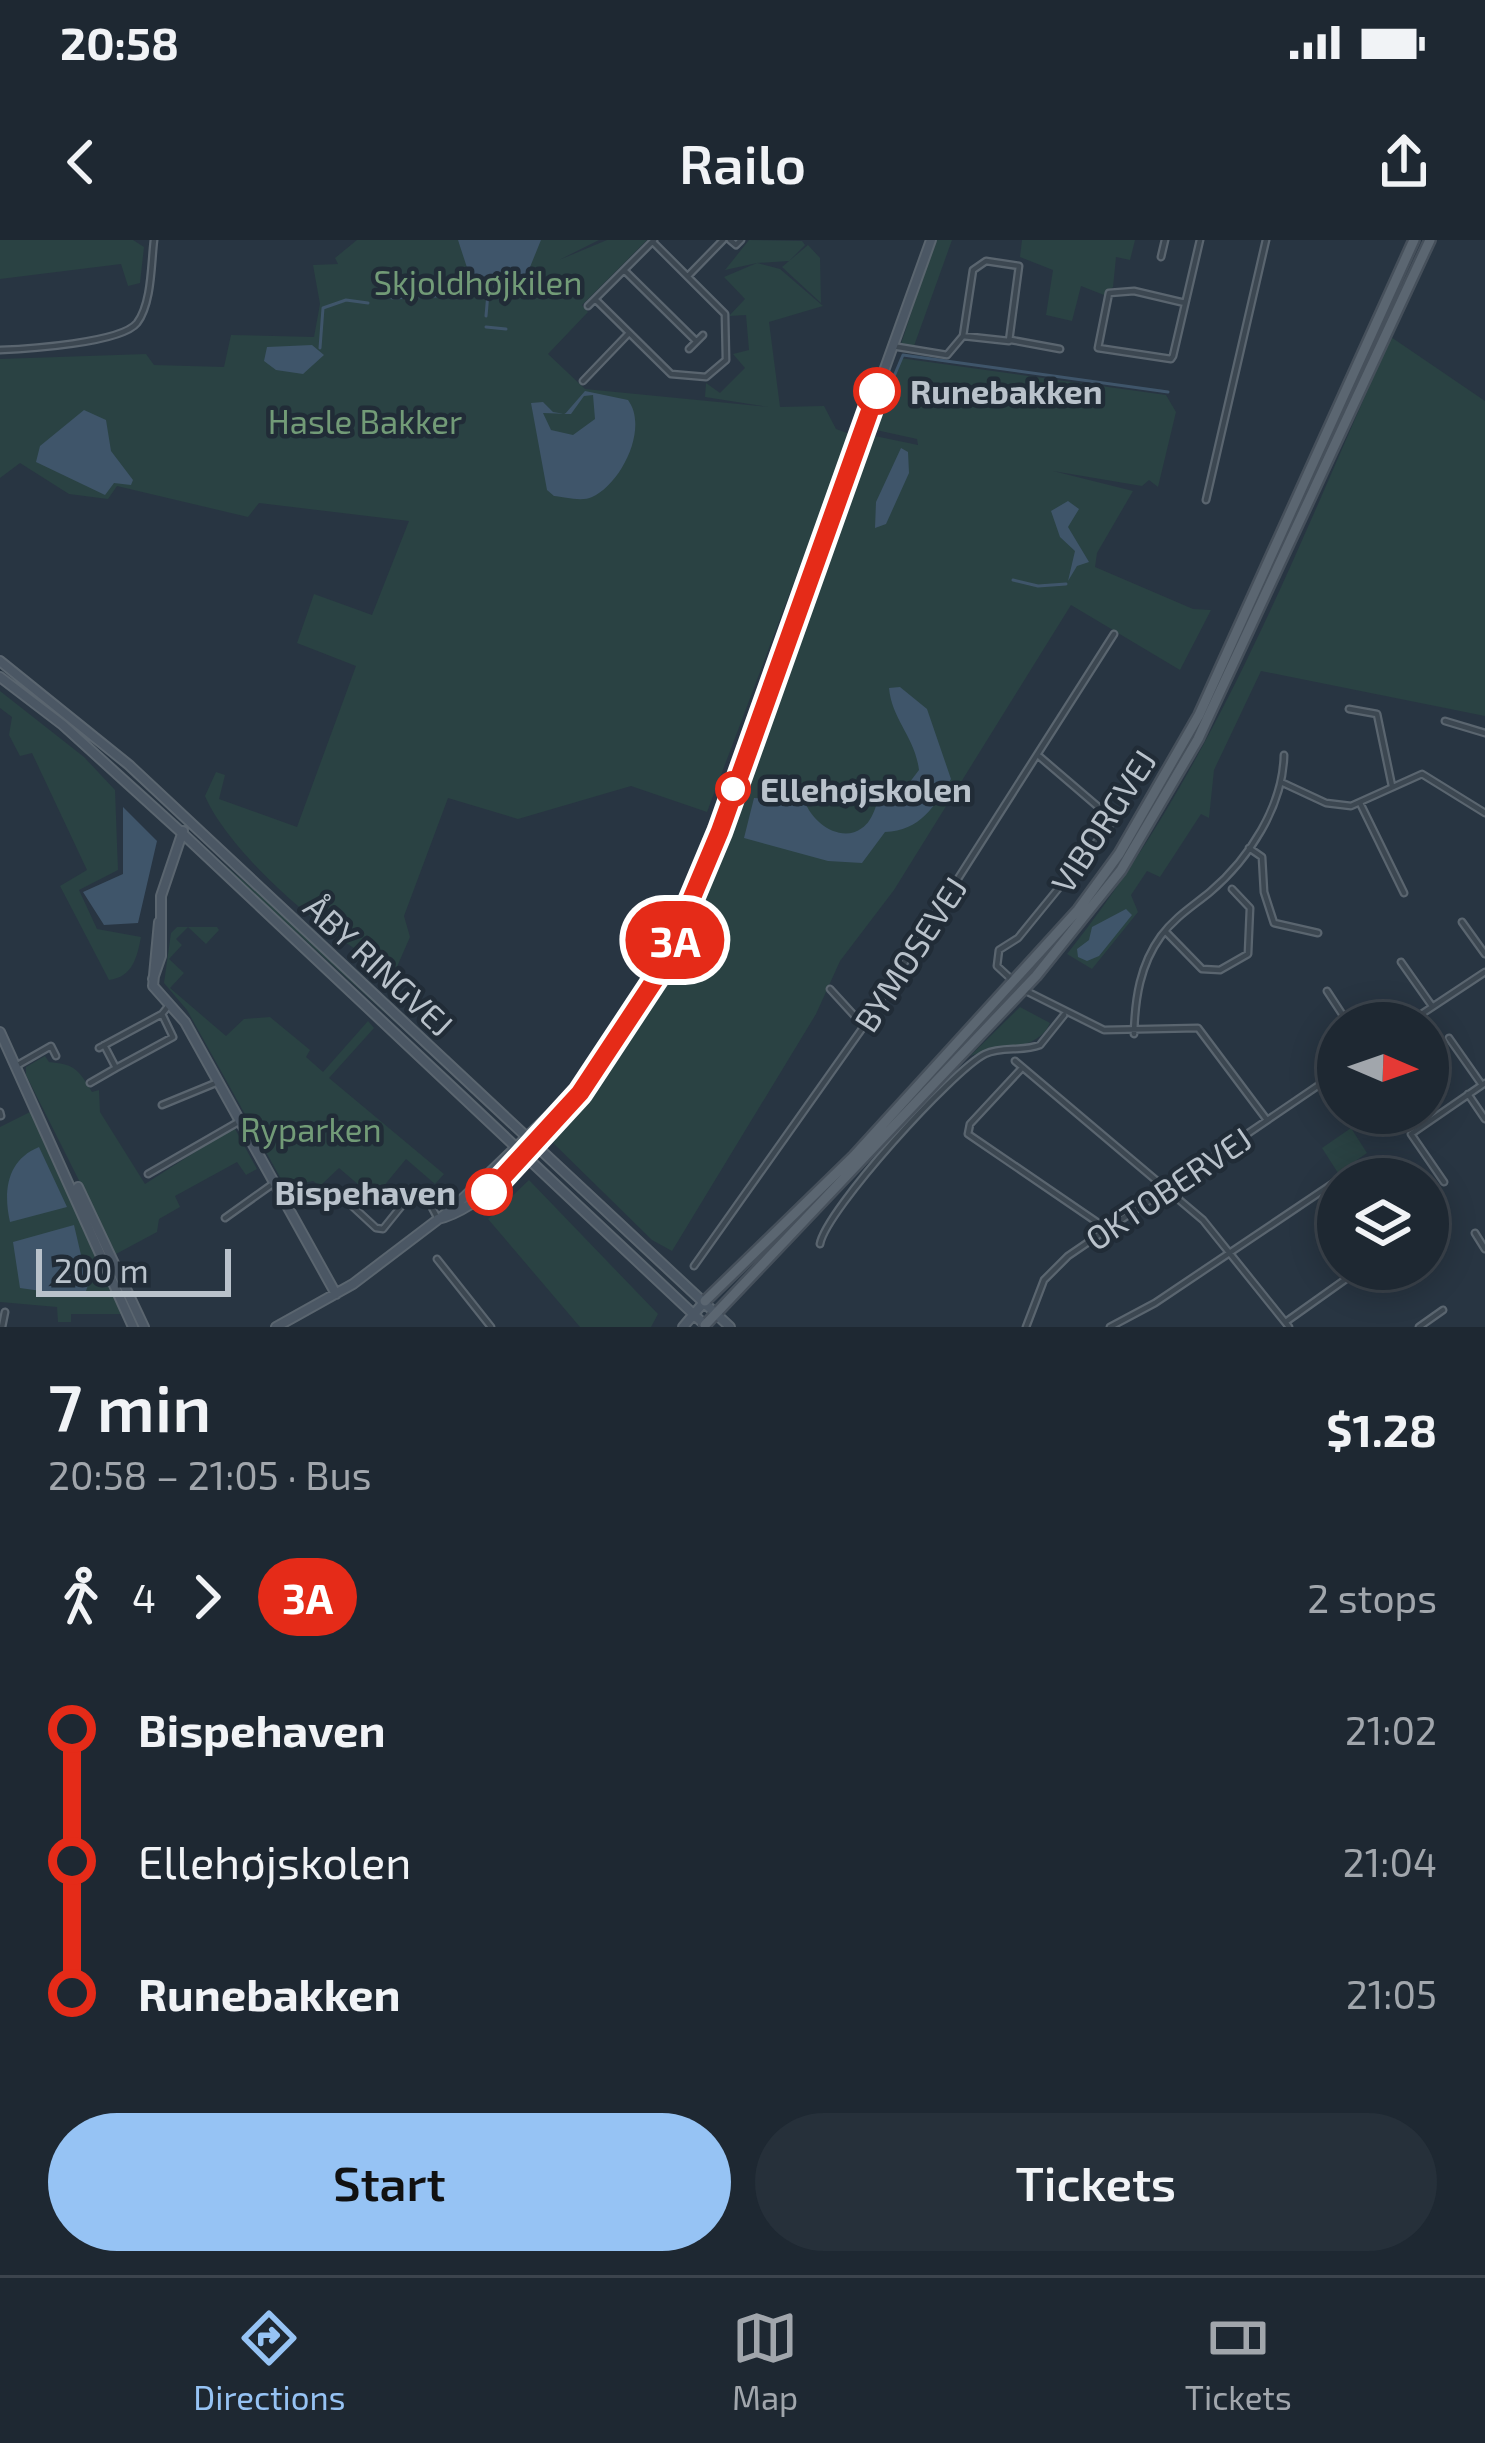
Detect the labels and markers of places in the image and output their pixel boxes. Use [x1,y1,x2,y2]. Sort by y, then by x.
marker: Runebakken [855,369,899,413]
place label: Runebakken [910,371,1103,411]
place label: Ellehøjskolen [760,769,972,809]
marker: Ellehøjskolen [717,773,749,805]
marker: Bispehaven [467,1170,511,1214]
place label: Bispehaven [275,1172,456,1212]

